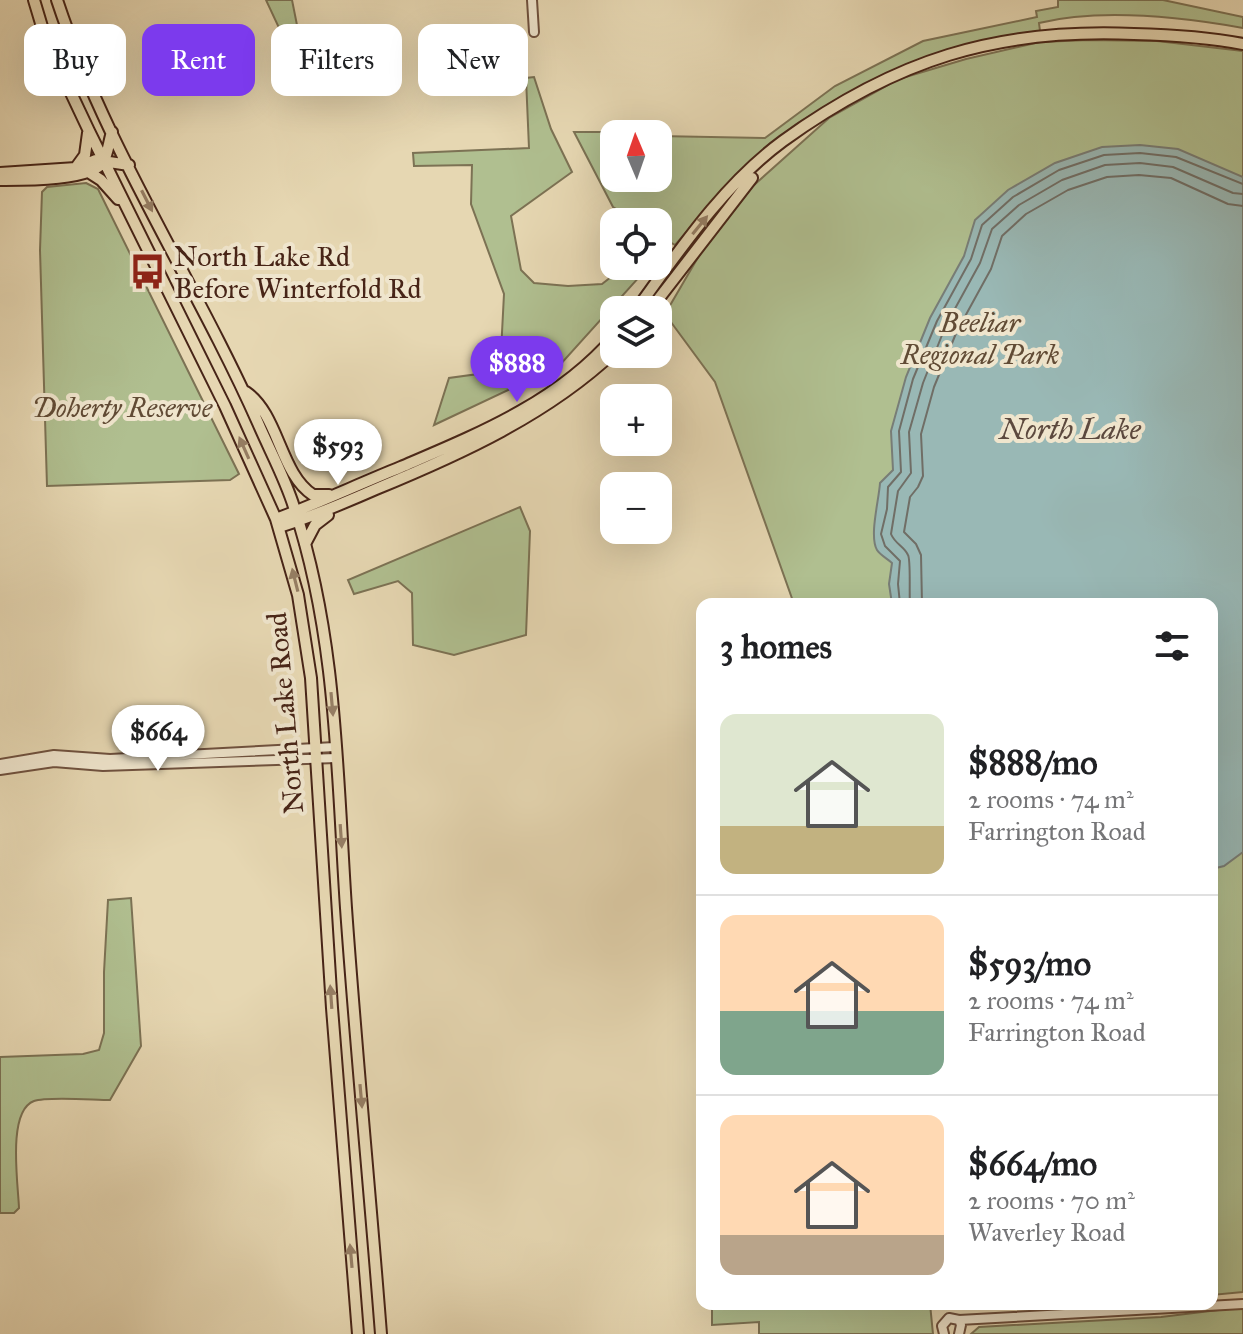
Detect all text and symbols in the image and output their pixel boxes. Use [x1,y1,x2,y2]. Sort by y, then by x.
chip: Buy [24,24,126,96]
chip: Rent [142,24,255,96]
chip: Filters [271,24,402,96]
chip: New [418,24,528,96]
north arrow [600,120,672,192]
map controls [600,120,672,544]
one-way arrow [141,190,154,213]
button: locate [600,208,672,280]
one-way arrow [691,216,708,236]
place label: North Lake Rd Before Winterfold Rd [174,239,422,306]
bus stop icon: North Lake Rd Before Winterfold Rd [129,253,167,291]
button: layers [600,296,672,368]
park label: Beeliar Regional Park [900,305,1060,372]
pin: $888 [470,336,564,404]
text: $888 [488,346,546,378]
button: + [600,384,672,456]
park label: Doherty Reserve [32,390,213,425]
water label: North Lake [997,411,1141,447]
pin: $593 [291,419,385,487]
text: $593 [312,429,364,461]
one-way arrow [237,436,250,460]
button: − [600,472,672,544]
one-way arrow [288,568,300,593]
street label: North Lake Road [259,611,311,815]
icon: filters [1150,624,1194,668]
text: 3 homes [720,626,832,667]
one-way arrow [326,692,339,717]
pin: $664 [111,705,205,773]
text: $664 [130,715,186,747]
text: $888/mo [968,742,1098,783]
icon: home [784,746,880,842]
text: 2 rooms · 74 m² [968,783,1134,815]
text: Farrington Road [968,815,1146,847]
one-way arrow [335,824,348,849]
text: $593/mo [968,943,1091,984]
icon: home [784,947,880,1043]
one-way arrow [324,984,337,1009]
text: 2 rooms · 74 m² [968,984,1134,1016]
text: Farrington Road [968,1016,1146,1048]
one-way arrow [355,1083,368,1108]
text: $664/mo [968,1143,1097,1184]
icon: home [784,1147,880,1243]
text: 2 rooms · 70 m² [968,1184,1135,1216]
text: Waverley Road [968,1216,1126,1248]
one-way arrow [344,1243,357,1268]

